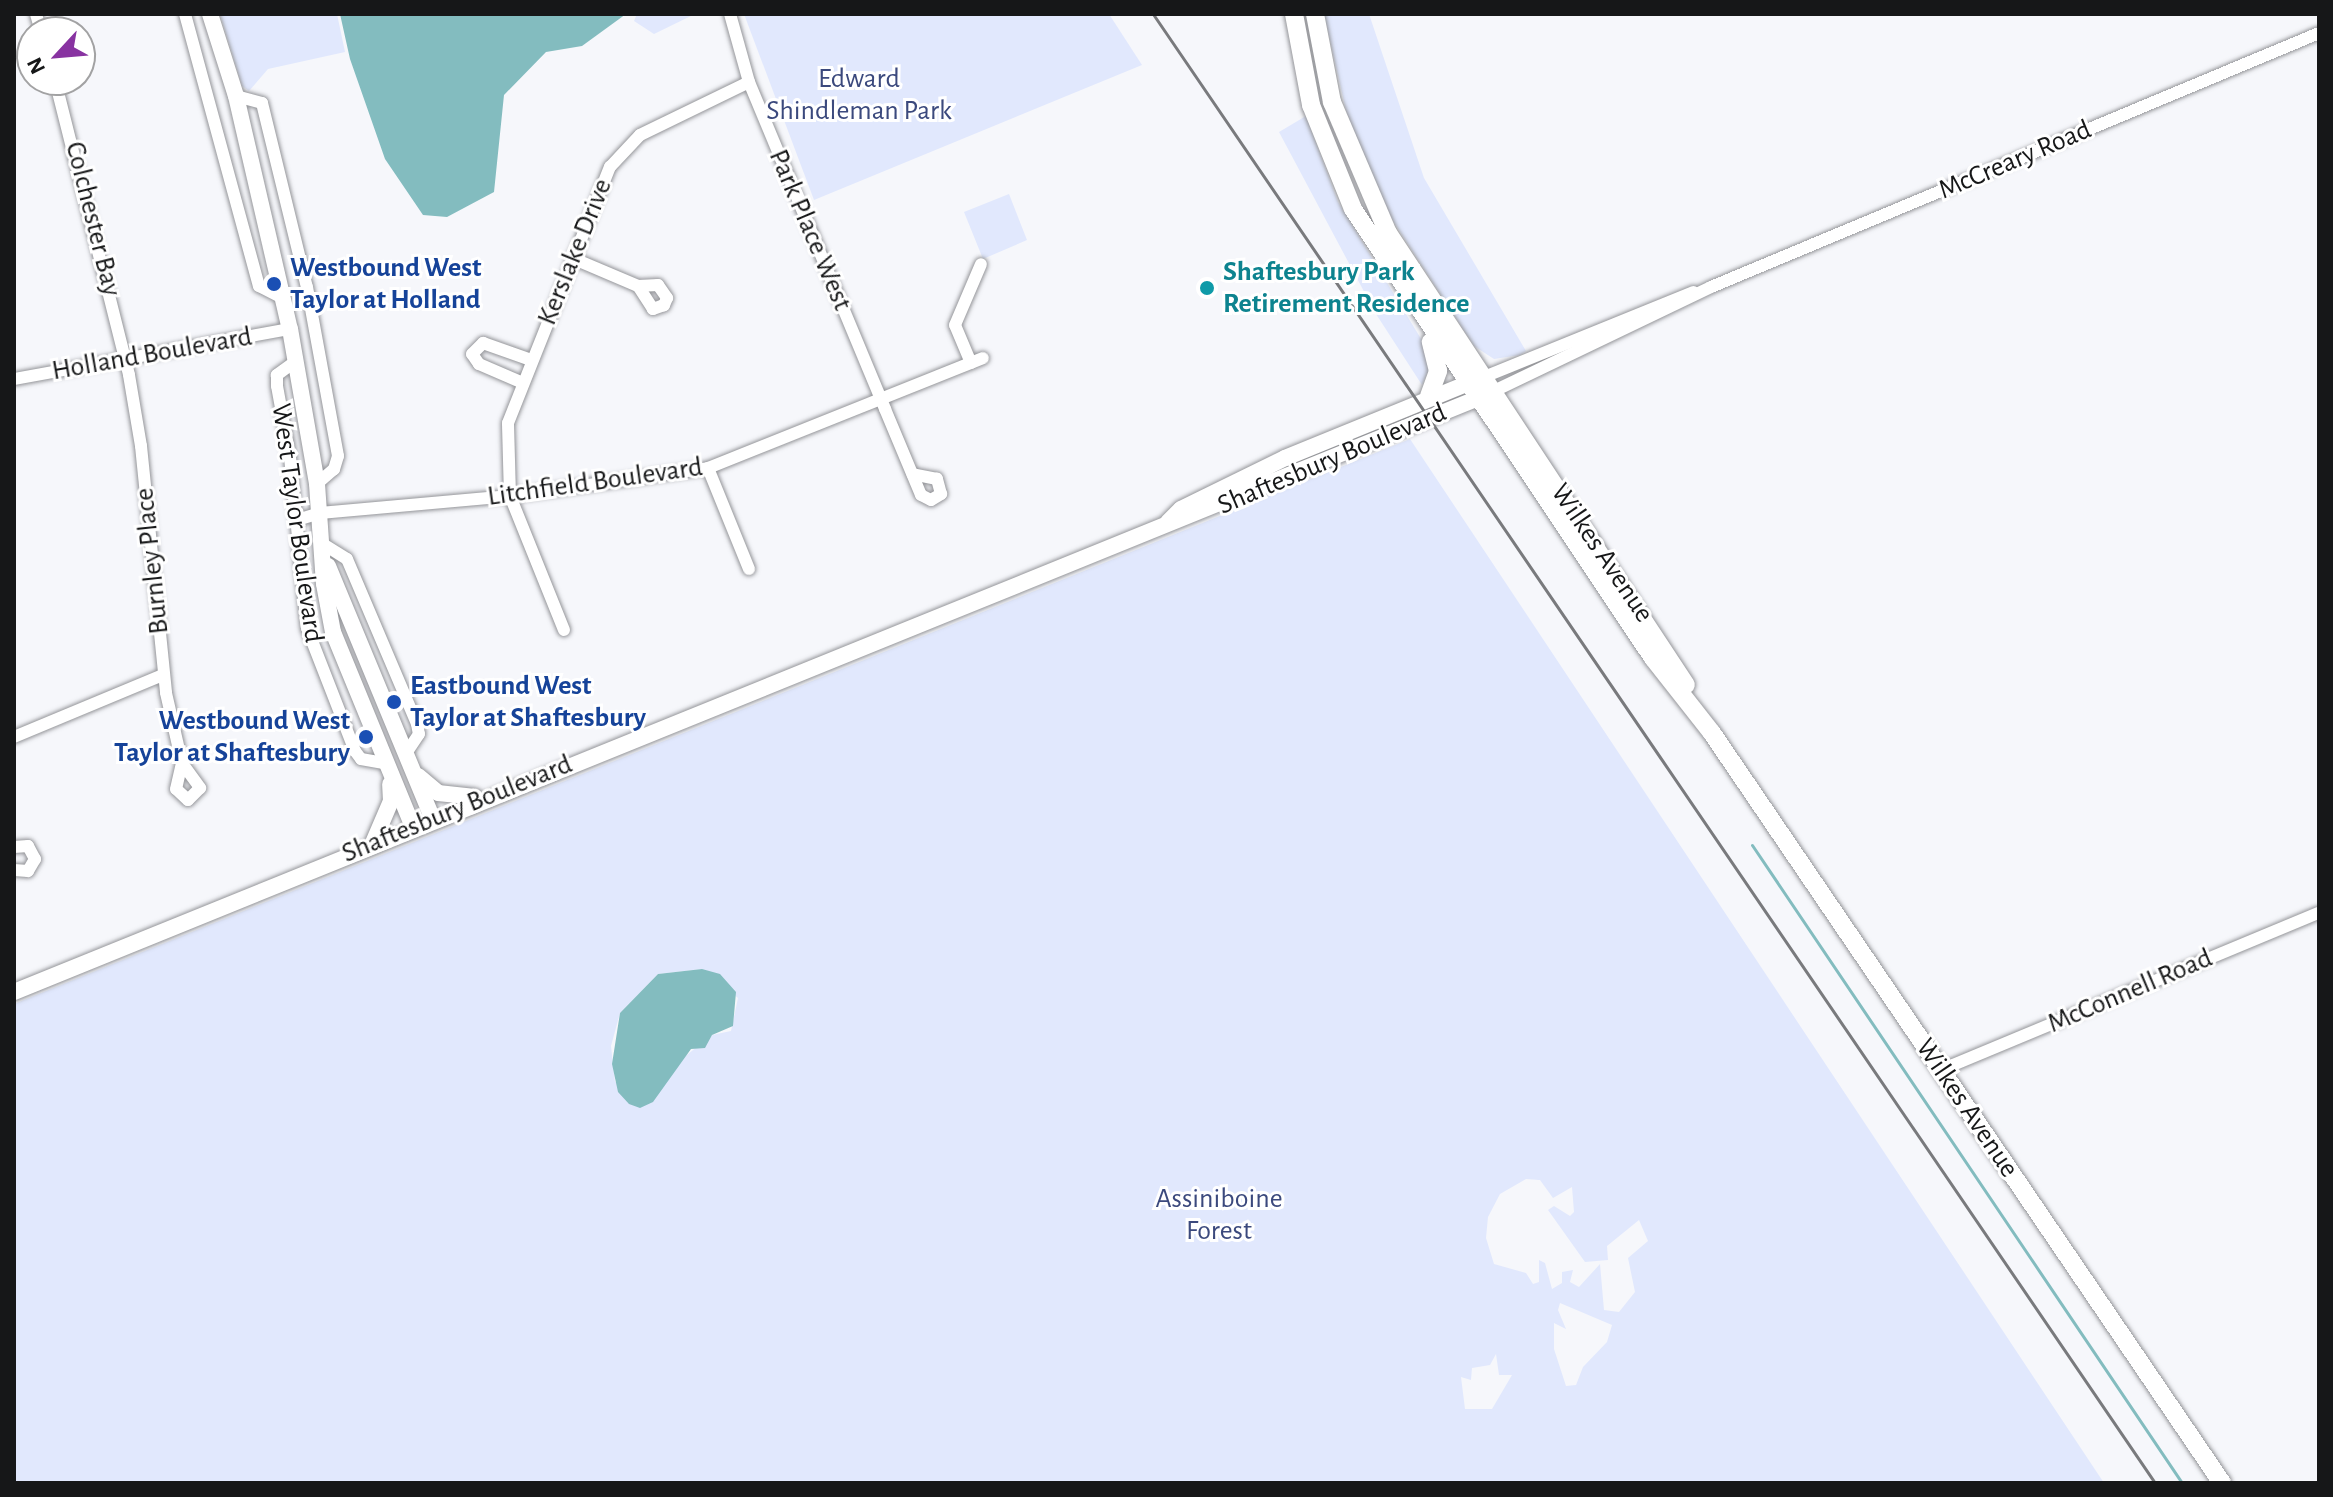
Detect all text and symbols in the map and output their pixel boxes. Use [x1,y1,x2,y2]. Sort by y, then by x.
north arrow [16,16,96,96]
text: N [23,54,49,77]
park label: Edward Shindleman Park [766,62,952,128]
street label: McCreary Road [1934,113,2096,207]
street label: Colchester Bay [58,138,128,300]
street label: Park Place West [761,144,859,316]
street label: Kerslake Drive [530,174,620,330]
place label: Westbound West Taylor at Holland [290,251,481,317]
place label: Shaftesbury Park Retirement Residence [1223,255,1469,321]
marker: Westbound West Taylor at Holland [265,275,283,293]
marker: Shaftesbury Park Retirement Residence [1198,279,1216,297]
street label: Holland Boulevard [49,320,255,388]
street label: Shaftesbury Boulevard [1213,396,1451,522]
street label: West Taylor Boulevard [264,401,330,645]
street label: Litchfield Boulevard [485,450,705,514]
street label: Wilkes Avenue [1543,477,1661,629]
street label: Burnley Place [128,486,176,636]
place label: Eastbound West Taylor at Shaftesbury [410,669,646,735]
marker: Eastbound West Taylor at Shaftesbury [385,693,403,711]
place label: Westbound West Taylor at Shaftesbury [114,704,350,770]
marker: Westbound West Taylor at Shaftesbury [357,728,375,746]
street label: Shaftesbury Boulevard [337,747,577,871]
street label: McConnell Road [2043,941,2217,1041]
street label: Wilkes Avenue [1908,1032,2026,1184]
park label: Assiniboine Forest [1155,1182,1283,1248]

